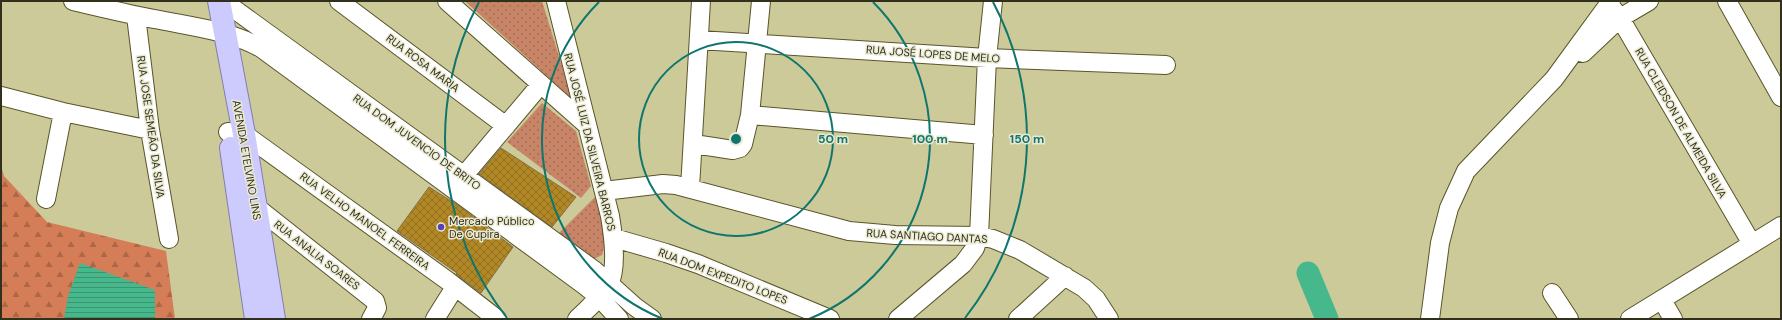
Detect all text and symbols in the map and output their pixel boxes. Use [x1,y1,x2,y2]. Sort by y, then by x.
street label: RUA ROSA MARIA [384,31,462,95]
street label: RUA JOSÉ LOPES DE MELO [865,42,1001,66]
street label: RUA CLEIDSON DE ALMEIDA SILVA [1632,45,1730,201]
street label: RUA JOSÉ LUIZ DA SILVEIRA BARROS [561,52,619,232]
street label: RUA JOSE SEMEÃO DA SILVA [134,55,168,199]
street label: RUA DOM JUVENCIO DE BRITO [350,91,484,193]
street label: AVENIDA ETELVINO LINS [230,99,264,221]
text: 50 m [818,131,848,147]
text: 100 m [912,131,948,147]
text: 150 m [1010,131,1044,147]
centre of rings [729,132,743,146]
street label: RUA VELHO MANOEL FERREIRA [297,169,433,273]
place label: Mercado Público De Cupira [449,214,534,241]
street label: RUA ANALIA SOARES [271,217,363,293]
marker: Mercado Público De Cupira [436,222,446,232]
street label: RUA SANTIAGO DANTAS [866,226,988,246]
street label: RUA DOM EXPEDITO LOPES [656,245,790,307]

